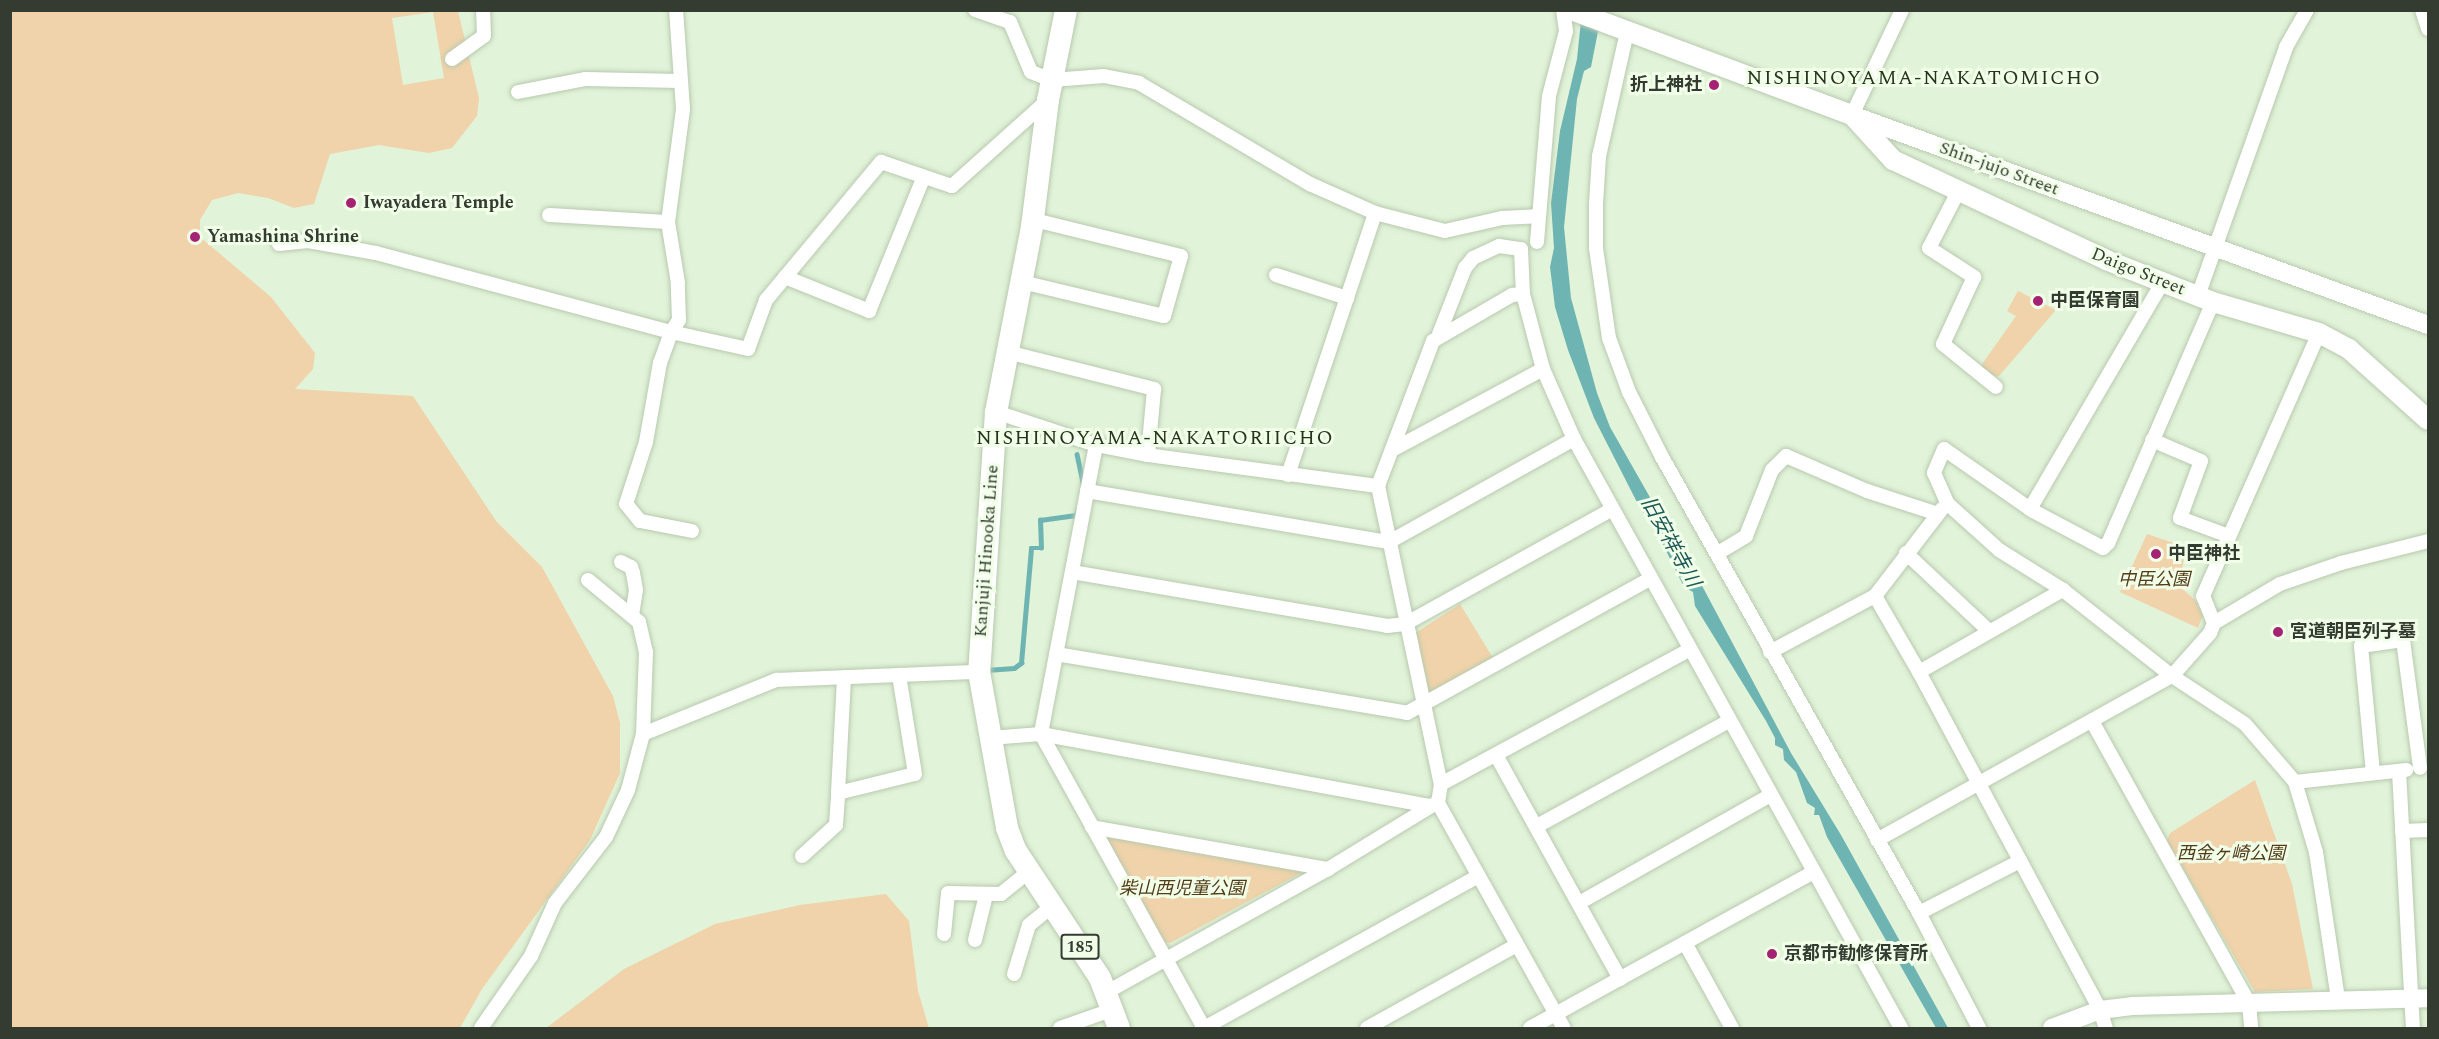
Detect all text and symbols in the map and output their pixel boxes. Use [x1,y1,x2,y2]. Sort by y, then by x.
district label: NISHINOYAMA-NAKATOMICHO [1747,66,2101,90]
place label: 折上神社 [1630,74,1702,96]
marker: 折上神社 [1707,78,1721,92]
street label: Shin-jujo Street [1936,137,2062,201]
place label: Iwayadera Temple [363,192,514,214]
marker: Iwayadera Temple [344,196,358,210]
place label: Yamashina Shrine [207,226,359,248]
marker: Yamashina Shrine [188,230,202,244]
street label: Daigo Street [2088,243,2188,301]
place label: 中臣保育園 [2050,290,2140,312]
marker: 中臣保育園 [2031,294,2045,308]
district label: NISHINOYAMA-NAKATORIICHO [976,426,1334,450]
street label: Kanjuji Hinooka Line [970,464,1004,638]
water label: 旧安祥寺川 [1635,492,1705,592]
place label: 中臣神社 [2168,543,2240,565]
marker: 中臣神社 [2149,547,2163,561]
park label: 中臣公園 [2118,569,2190,591]
place label: 宮道朝臣列子墓 [2290,621,2416,643]
marker: 宮道朝臣列子墓 [2271,625,2285,639]
park label: 西金ヶ崎公園 [2177,843,2285,865]
park label: 柴山西児童公園 [1119,878,1245,900]
road number: 185 [1060,934,1100,960]
place label: 京都市勧修保育所 [1784,943,1928,965]
marker: 京都市勧修保育所 [1765,947,1779,961]

